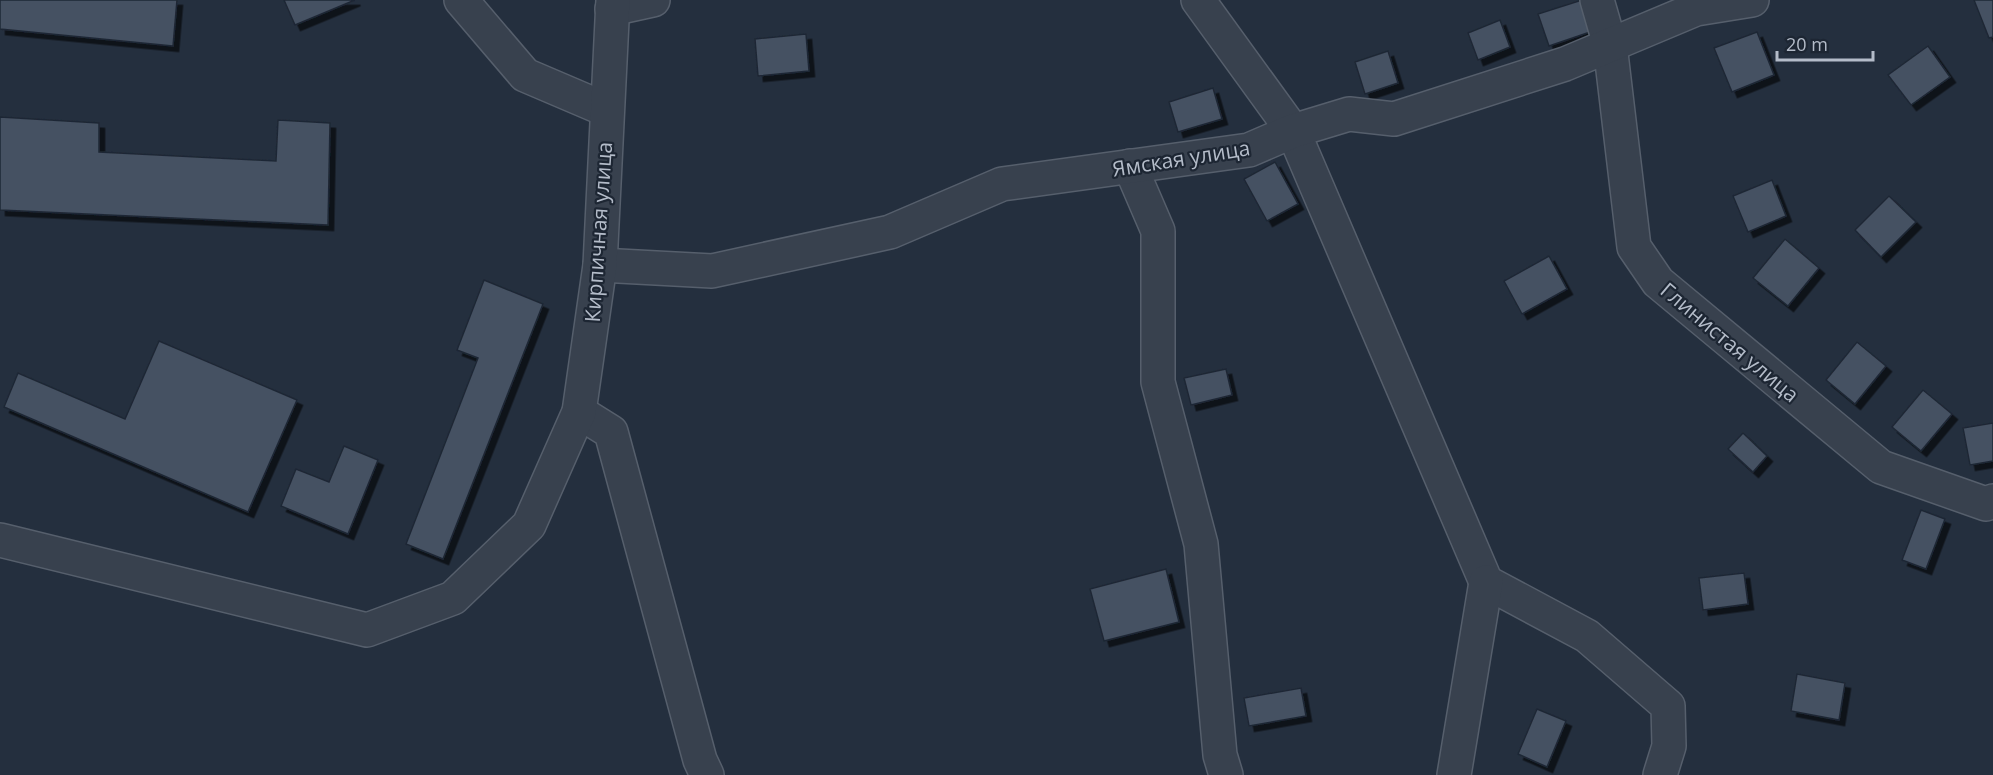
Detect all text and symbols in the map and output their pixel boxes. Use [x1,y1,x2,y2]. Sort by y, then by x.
scale bar [1777,24,1873,62]
text: 20 m [1786,32,1828,56]
street label: Ямская улица [1110,133,1252,183]
street label: Кирпичная улица [578,141,618,323]
street label: Глинистая улица [1655,276,1805,408]

